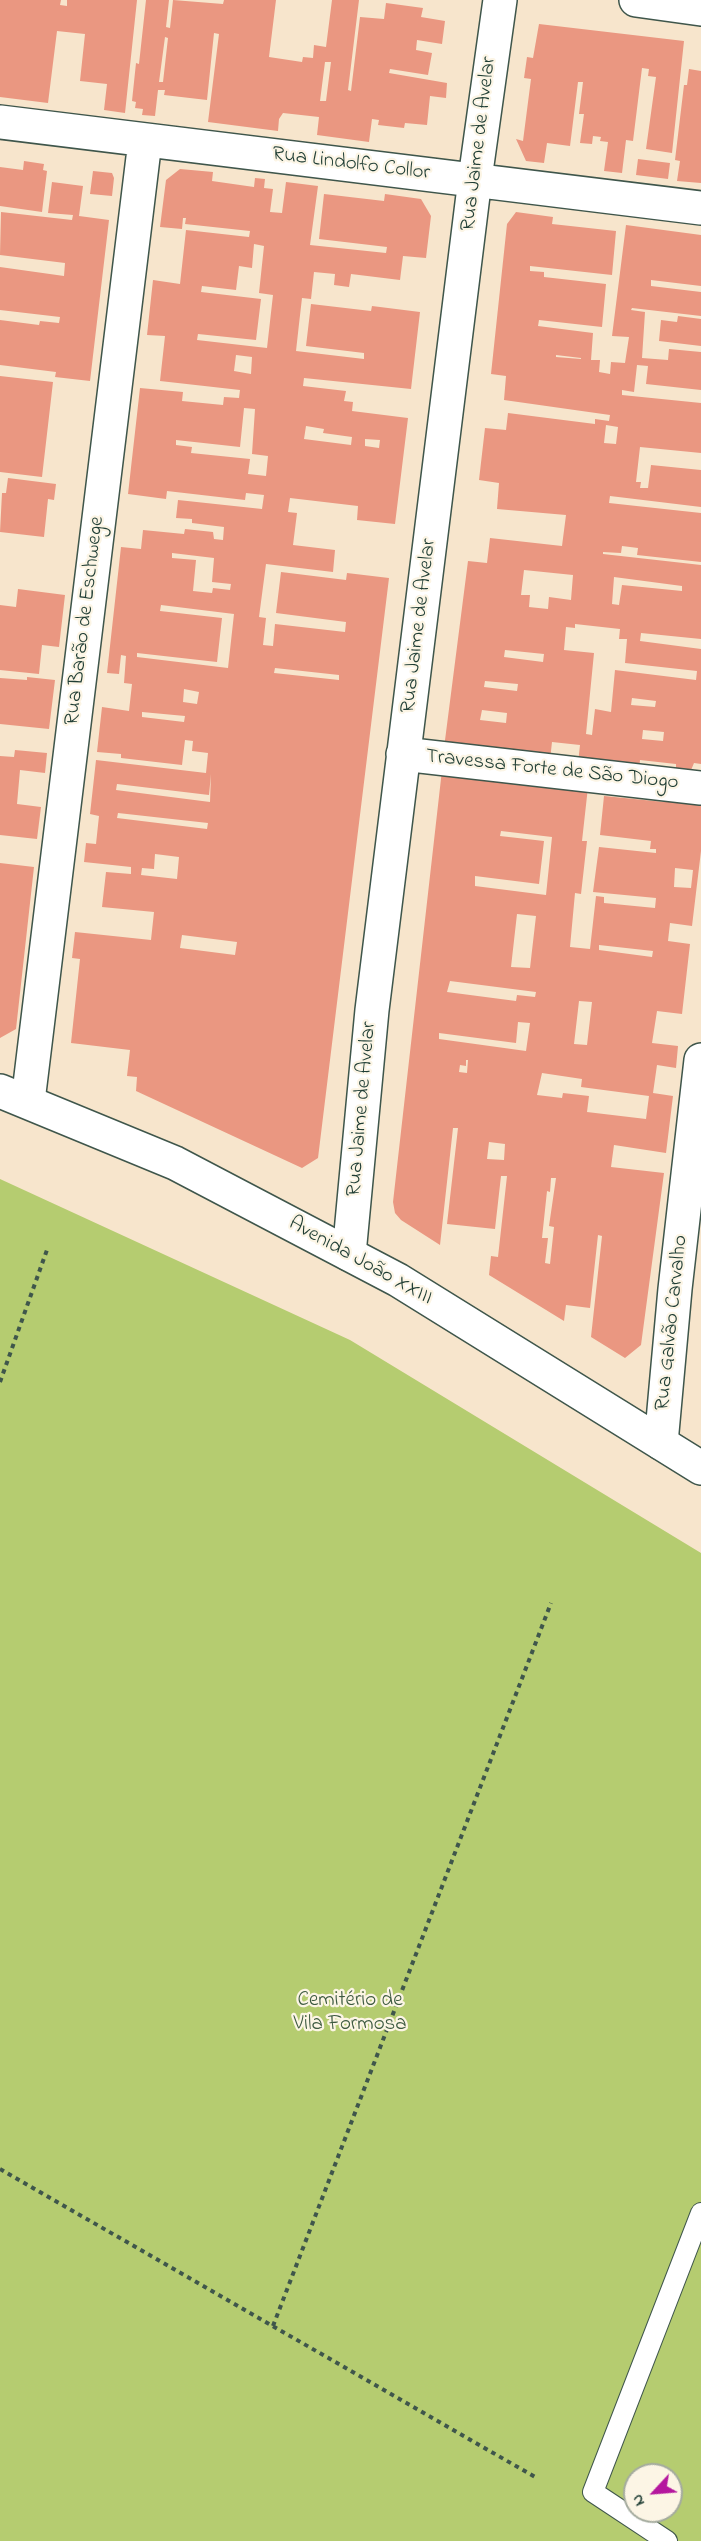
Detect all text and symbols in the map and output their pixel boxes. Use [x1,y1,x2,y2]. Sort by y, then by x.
street label: Rua Jaime de Avelar [457,55,503,233]
street label: Rua Lindolfo Collor [271,143,431,187]
street label: Rua Barão de Eschwege [61,515,111,727]
street label: Rua Jaime de Avelar [397,537,443,715]
street label: Travessa Forte de São Diogo [424,745,680,797]
street label: Rua Jaime de Avelar [343,1021,383,1197]
street label: Avenida João XXIII [284,1212,436,1312]
street label: Rua Galvão Carvalho [651,1234,695,1412]
park label: Cemitério de Vila Formosa [293,1989,407,2039]
north arrow [623,2463,683,2523]
text: N [625,2490,652,2510]

